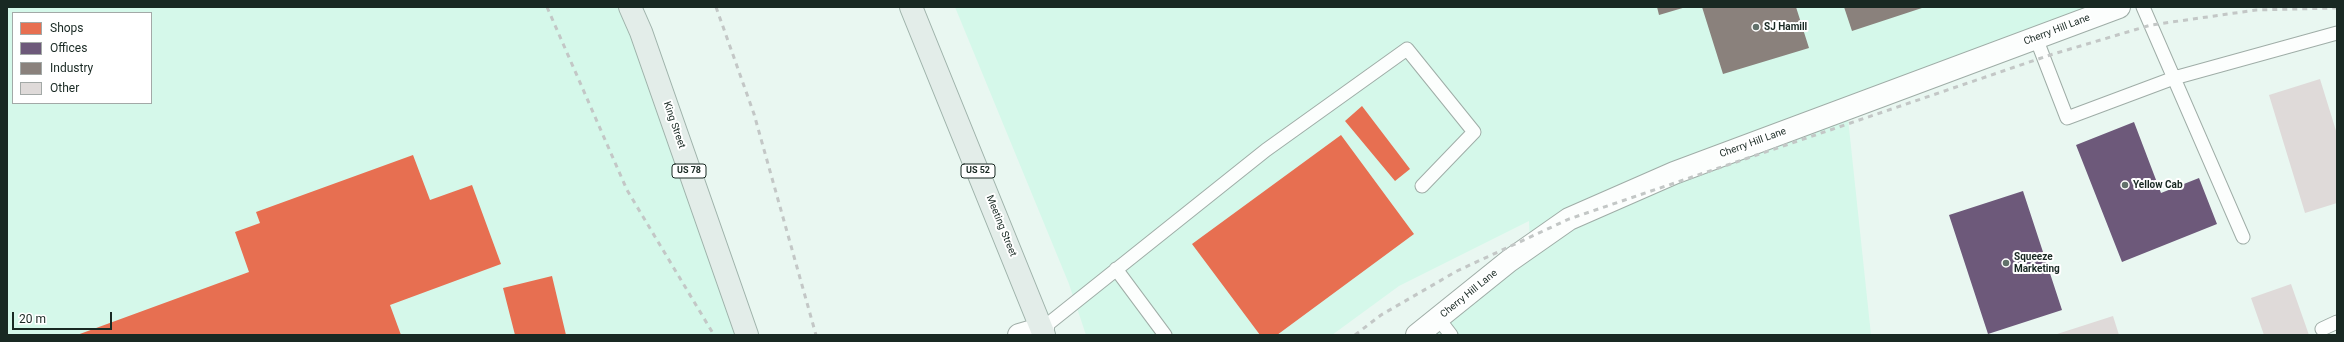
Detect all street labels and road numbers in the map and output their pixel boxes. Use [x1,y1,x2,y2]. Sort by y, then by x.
street label: Cherry Hill Lane [2022,12,2092,48]
street label: King Street [660,100,688,150]
street label: Cherry Hill Lane [1718,125,1788,161]
road number: US 78 [672,164,706,178]
road number: US 52 [961,164,995,178]
street label: Meeting Street [983,194,1019,258]
street label: Cherry Hill Lane [1438,267,1500,321]

